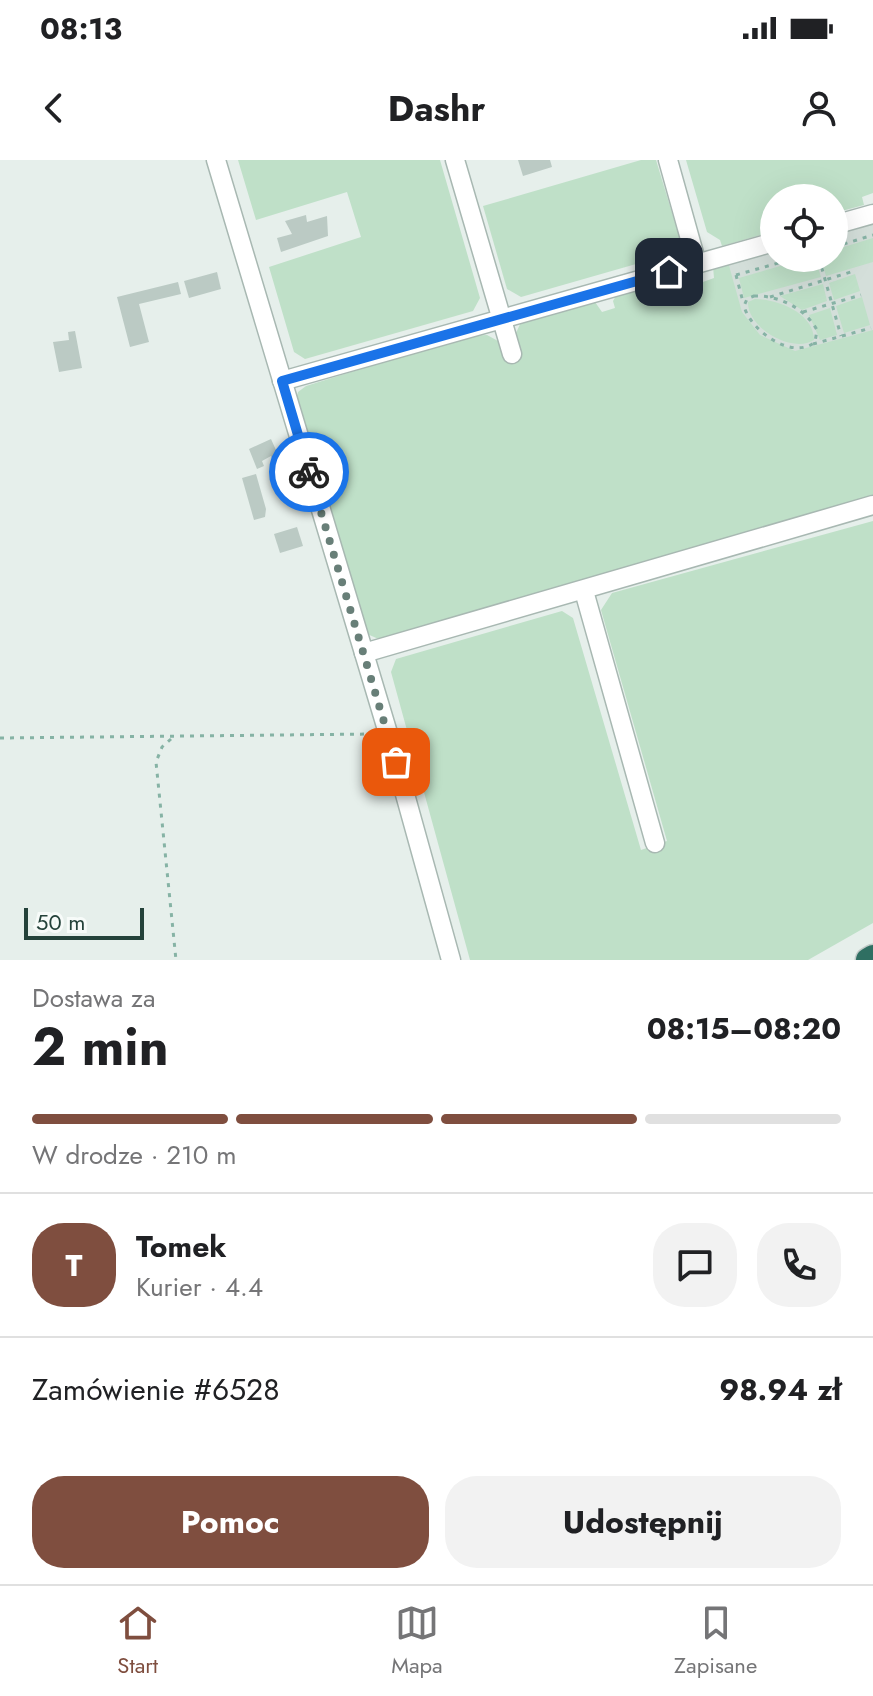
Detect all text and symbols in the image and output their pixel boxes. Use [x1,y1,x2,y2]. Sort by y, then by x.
text: 08:13 [40,7,122,50]
text: Dashr [388,82,485,134]
icon: back [32,86,76,130]
icon: person [797,86,841,130]
map controls [760,184,848,272]
button: locate [760,184,848,272]
pin [635,238,703,306]
icon: home [647,250,691,294]
courier [269,432,349,512]
icon: bike [287,450,331,494]
pin [362,728,430,796]
icon: bag [374,740,418,784]
scale bar [24,904,144,940]
text: 50 m [36,906,85,938]
text: Dostawa za [32,979,155,1017]
text: 08:15–08:20 [647,1007,841,1050]
text: 2 min [32,1009,169,1085]
text: W drodze · 210 m [32,1136,236,1174]
button: chat [653,1223,737,1307]
button: phone [757,1223,841,1307]
text: Tomek [136,1225,227,1268]
text: T [66,1244,82,1287]
text: Kurier · 4.4 [136,1268,263,1306]
text: Zamówienie #6528 [32,1368,280,1411]
text: 98.94 zł [719,1368,841,1411]
button: Pomoc [32,1476,429,1568]
button: Udostępnij [445,1476,841,1568]
tab: Start [116,1601,160,1681]
tab: Mapa [391,1601,443,1681]
tab: Zapisane [674,1601,757,1681]

